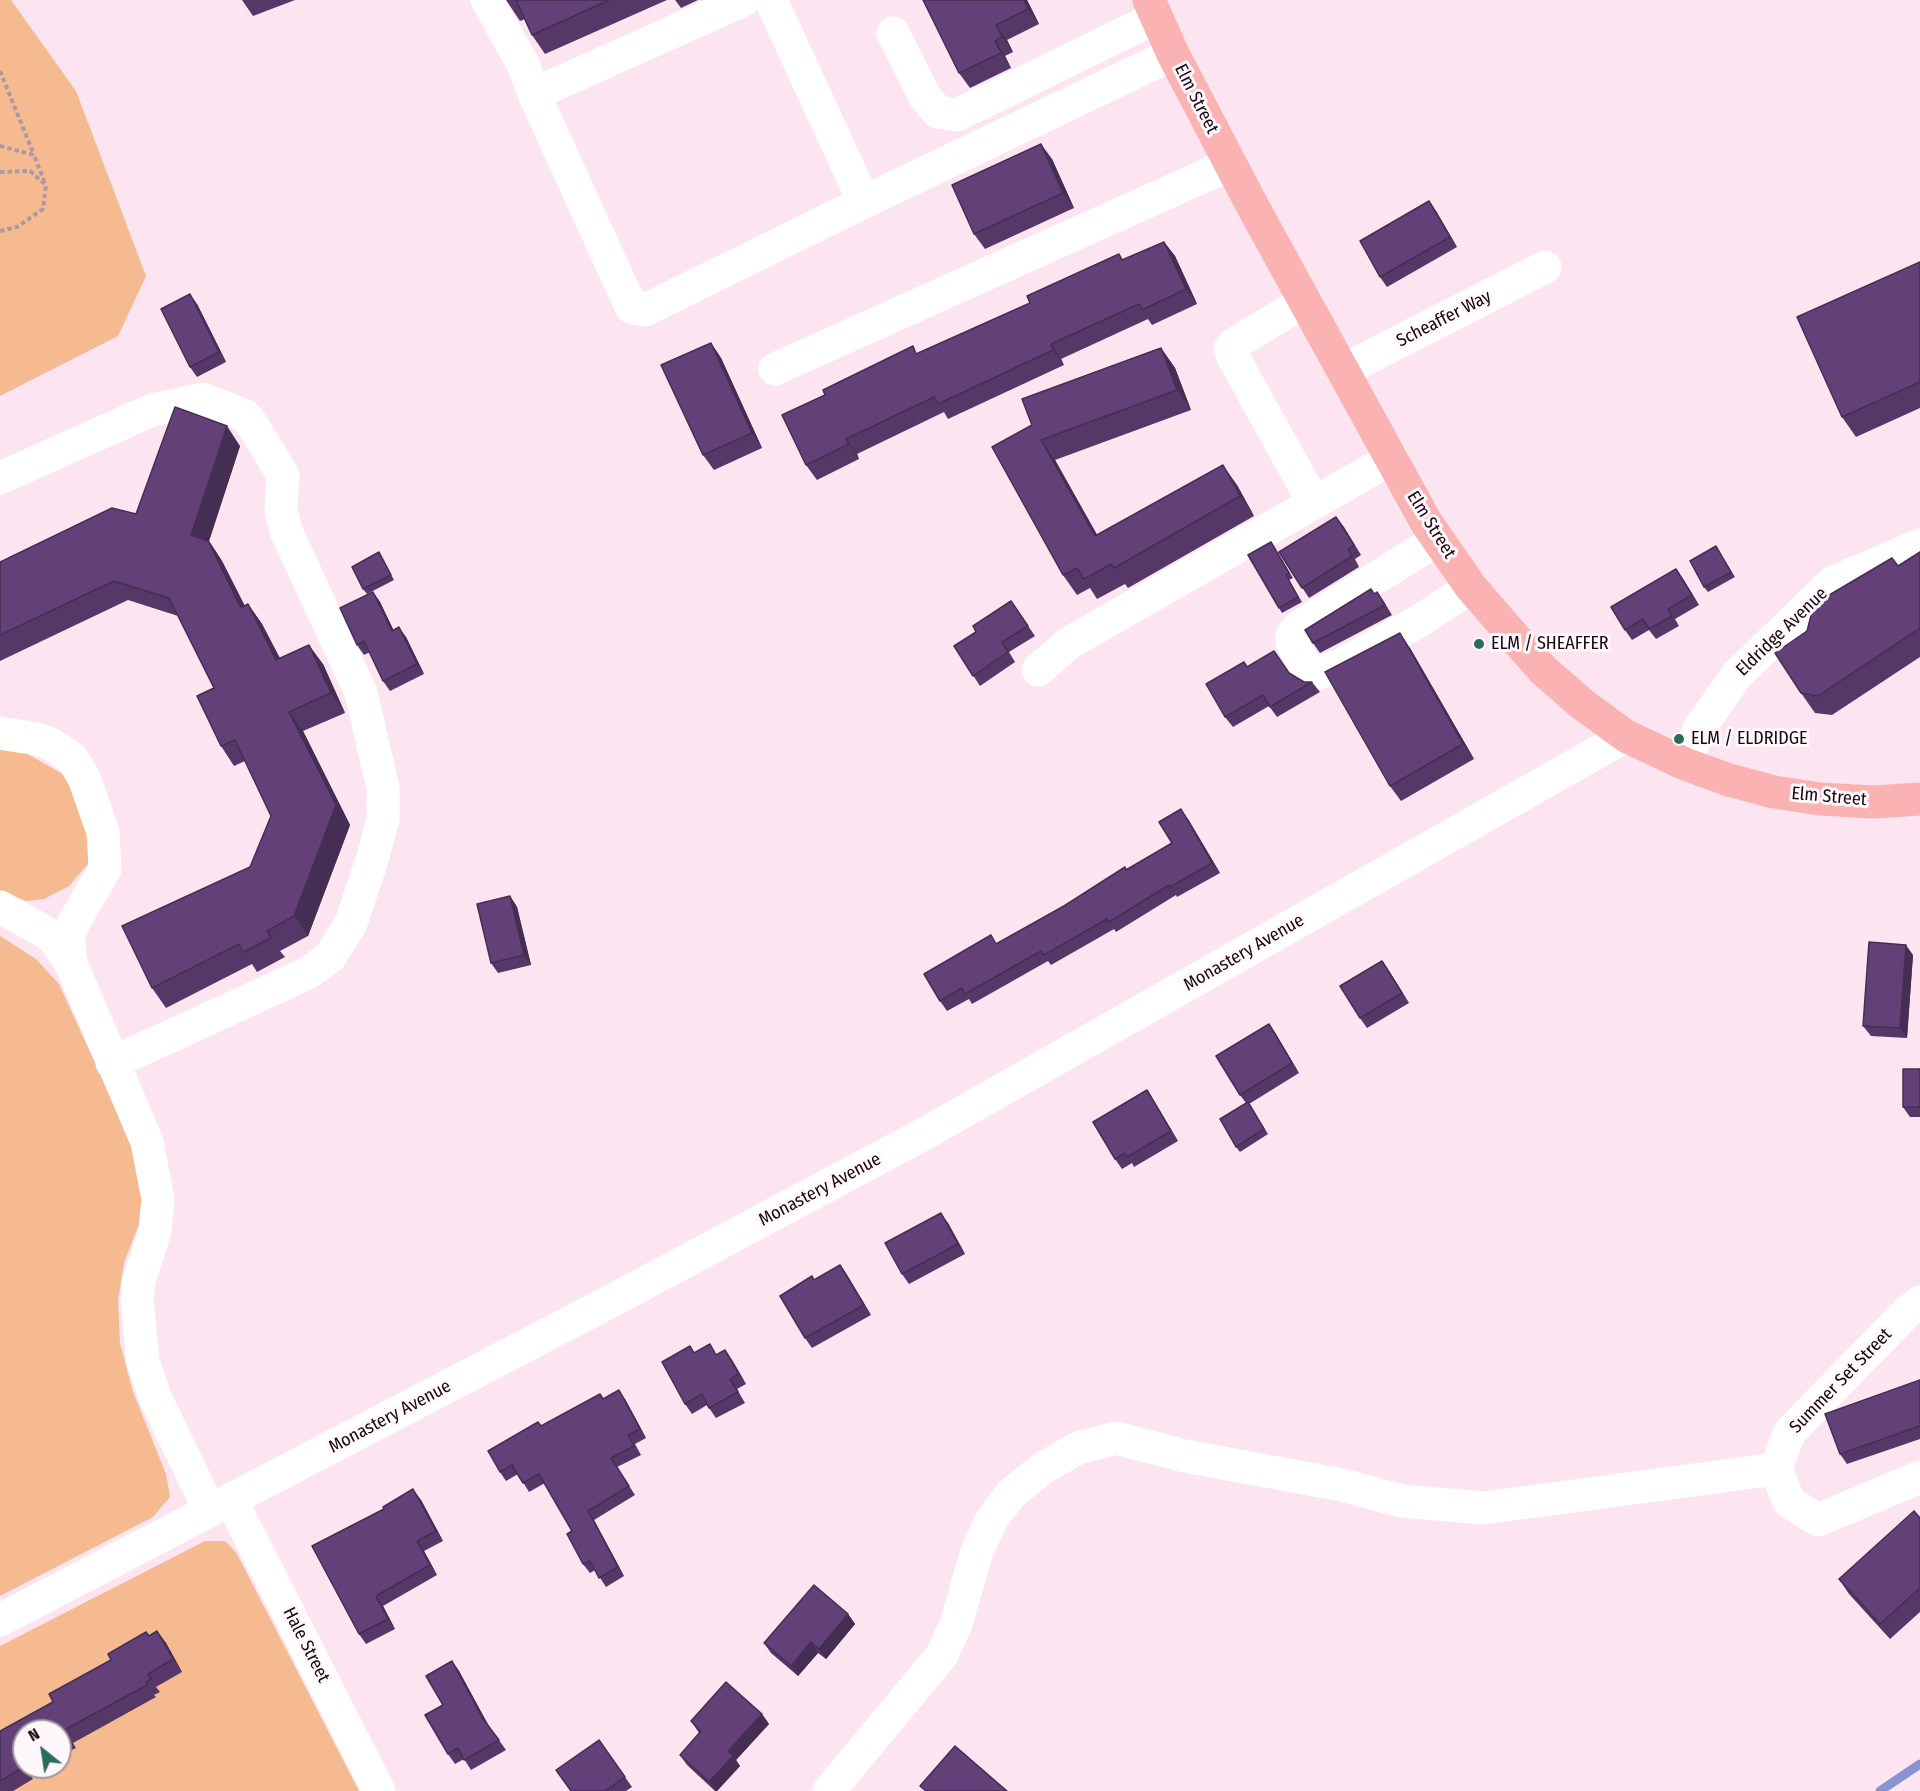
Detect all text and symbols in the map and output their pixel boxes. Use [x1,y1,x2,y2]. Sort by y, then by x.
street label: Elm Street [1169,61,1223,137]
street label: Scheaffer Way [1393,286,1495,352]
street label: Elm Street [1402,487,1460,563]
street label: Eldridge Avenue [1732,583,1832,681]
place label: ELM / SHEAFFER [1491,633,1609,655]
marker: ELM / SHEAFFER [1472,637,1486,651]
place label: ELM / ELDRIDGE [1691,728,1808,750]
marker: ELM / ELDRIDGE [1672,732,1686,746]
street label: Elm Street [1791,783,1867,811]
street label: Monastery Avenue [1180,910,1308,996]
street label: Monastery Avenue [755,1149,885,1231]
street label: Summer Set Street [1785,1324,1897,1438]
street label: Monastery Avenue [325,1376,455,1458]
street label: Hale Street [278,1604,334,1686]
north arrow [12,1719,72,1779]
text: N [25,1724,43,1745]

